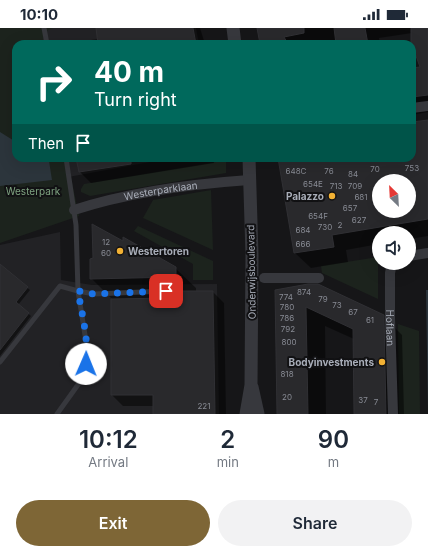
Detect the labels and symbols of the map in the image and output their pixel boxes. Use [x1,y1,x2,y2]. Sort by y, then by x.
house number: 753 [405,163,419,173]
house number: 70 [370,164,380,174]
house number: 648C [286,166,307,176]
house number: 76 [324,166,334,176]
house number: 84 [348,169,358,179]
north arrow [372,174,416,218]
street label: Westerparklaan [123,179,198,202]
house number: 654E [303,179,323,189]
house number: 713 [330,181,342,191]
house number: 709 [348,181,362,191]
park label: Westerpark [6,185,61,197]
place label: Palazzo [286,190,324,202]
marker: Palazzo [327,191,337,201]
house number: 681 [354,192,368,202]
house number: 657 [343,203,358,213]
house number: 654F [308,211,328,221]
house number: 627 [352,215,367,225]
house number: 2 [338,220,343,230]
house number: 730 [318,222,332,232]
street label: Onderwijsboulevard [244,225,258,319]
house number: 684 [295,225,311,235]
house number: 12 [102,237,110,247]
house number: 666 [296,239,310,249]
place label: Westertoren [128,245,189,257]
marker: Westertoren [115,246,125,256]
house number: 60 [101,248,111,258]
pin [149,274,183,308]
house number: 874 [297,287,311,297]
house number: 774 [279,292,293,302]
house number: 79 [318,294,328,304]
house number: 73 [332,300,342,310]
house number: 780 [280,302,294,312]
house number: 67 [348,307,358,317]
street label: Hoflaan [384,309,397,346]
house number: 786 [280,313,294,323]
house number: 61 [366,315,374,325]
house number: 792 [281,324,295,334]
house number: 800 [281,337,297,347]
position arrow [65,343,107,385]
place label: Bodyinvestments [289,356,374,369]
marker: Bodyinvestments [377,357,387,367]
house number: 818 [280,369,294,379]
house number: 20 [282,392,292,402]
house number: 37 [358,395,368,405]
house number: 7 [374,397,379,407]
house number: 221 [197,401,211,411]

